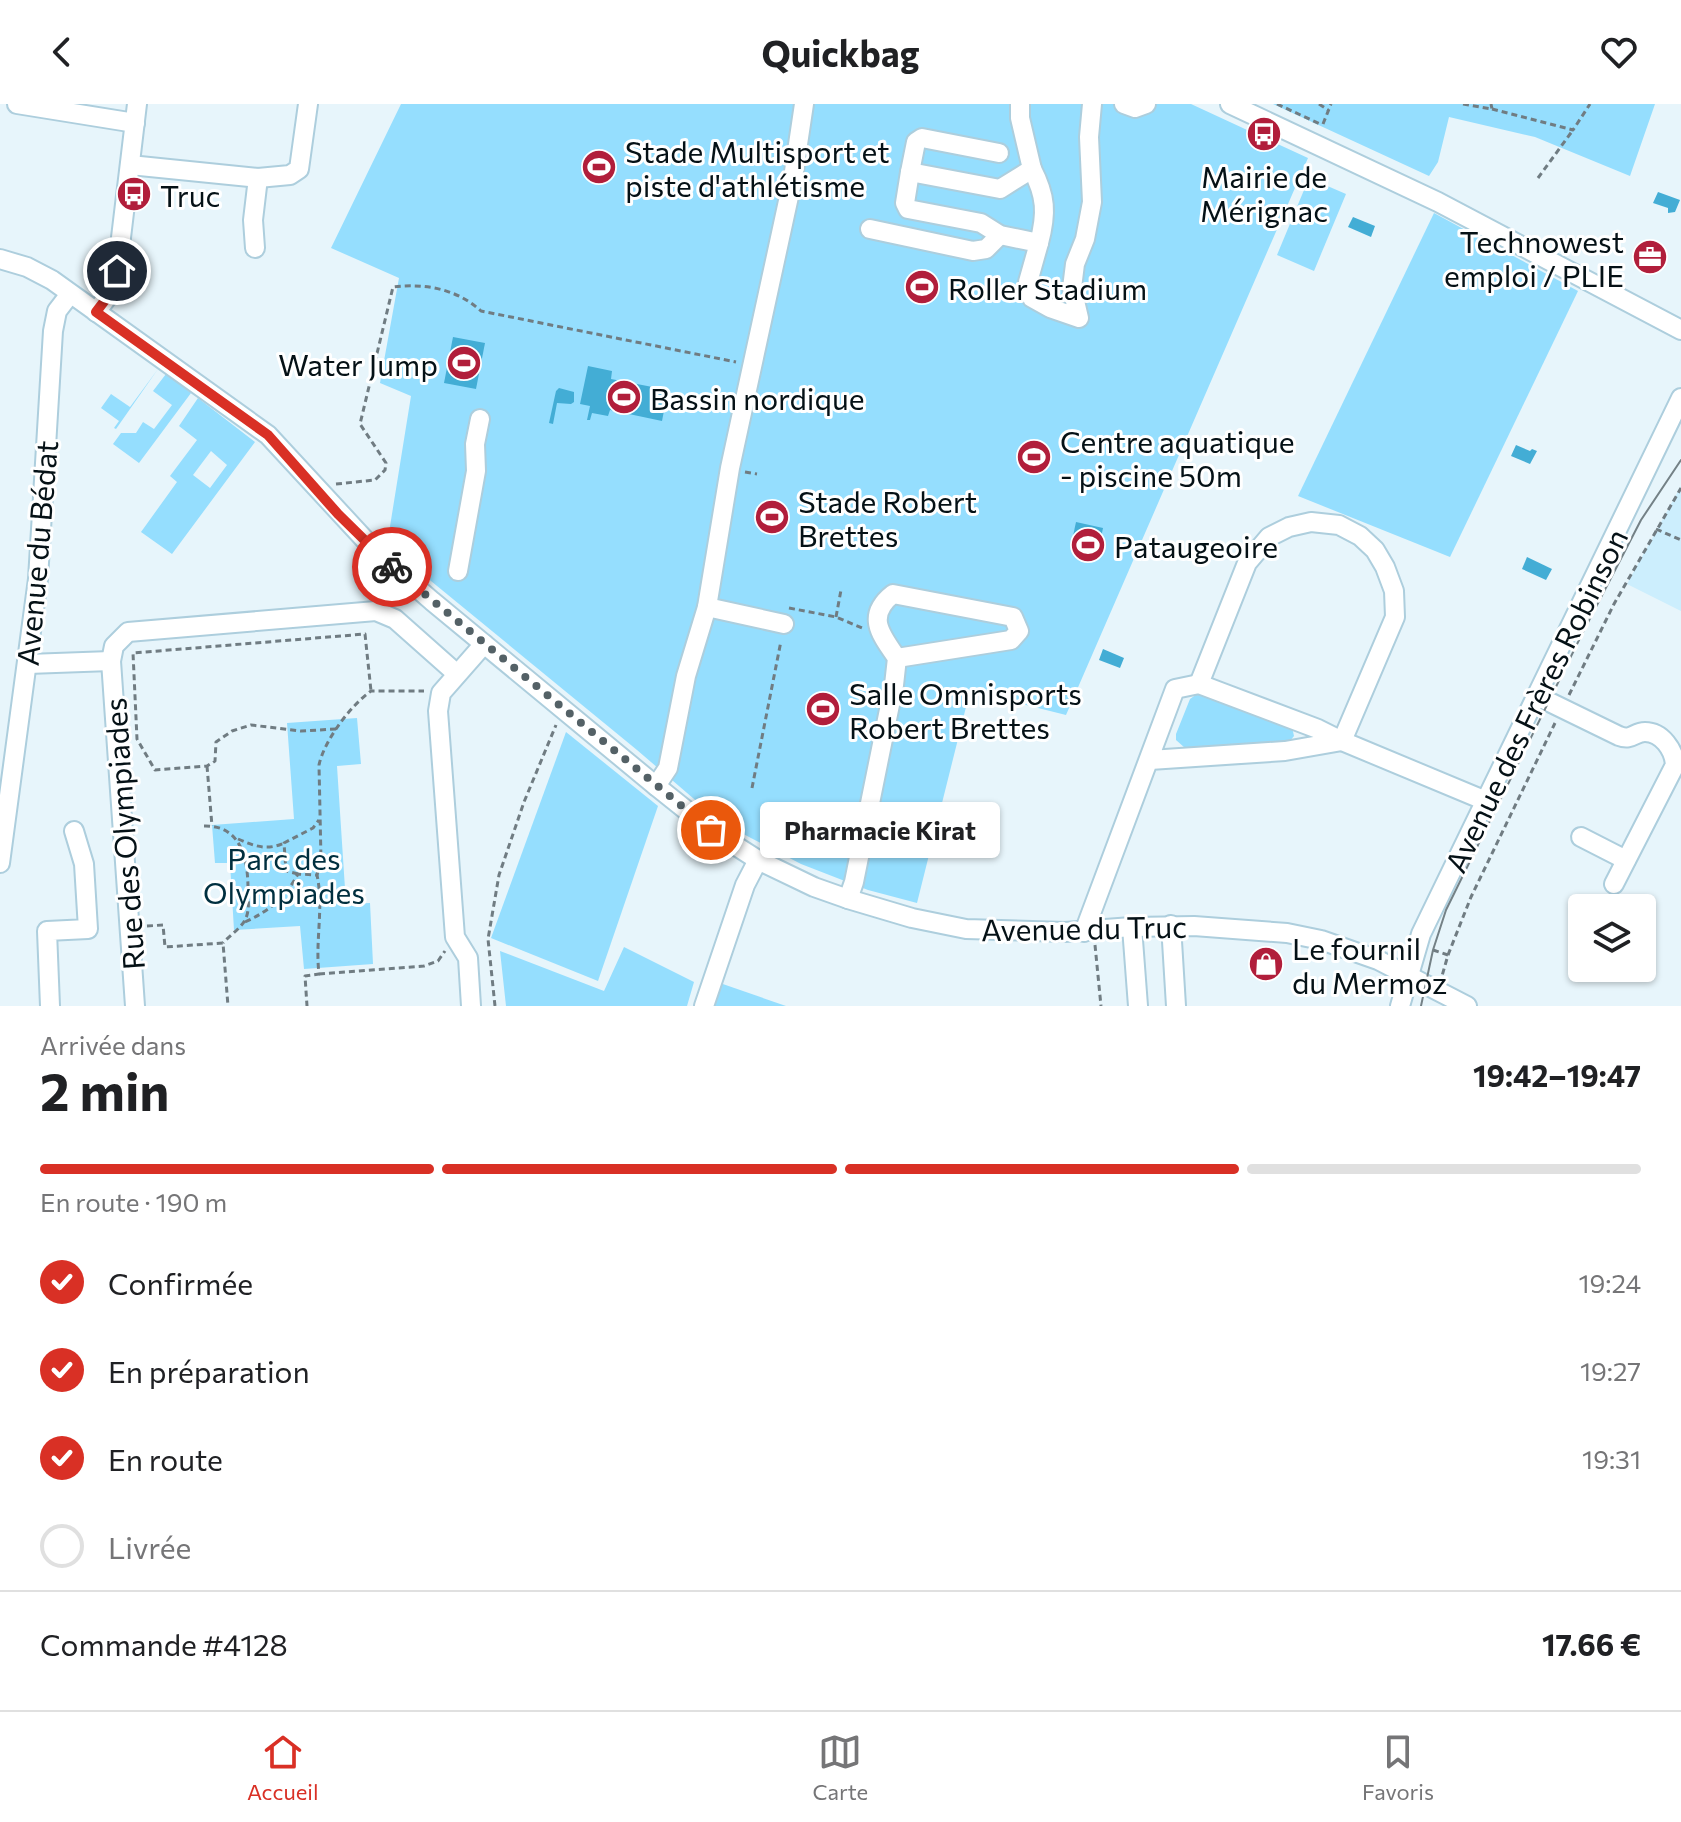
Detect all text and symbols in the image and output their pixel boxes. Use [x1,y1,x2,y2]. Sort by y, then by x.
icon: back [40,30,84,74]
text: Quickbag [761,30,920,74]
icon: heart [1597,30,1641,74]
bus stop icon: Mairie de Mérignac [1245,115,1283,153]
place label: Stade Multisport et piste d'athlétisme [625,132,889,203]
sports icon: Stade Multisport et piste d'athlétisme [580,148,618,186]
place label: Mairie de Mérignac [1200,157,1328,228]
bus stop icon: Truc [115,175,153,213]
place label: Truc [160,176,220,213]
place label: Technowest emploi / PLIE [1444,222,1624,293]
pin [83,237,151,305]
office icon: Technowest emploi / PLIE [1631,238,1669,276]
icon: home [95,249,139,293]
sports icon: Roller Stadium [903,268,941,306]
place label: Roller Stadium [948,269,1147,306]
sports icon: Water Jump [445,344,483,382]
place label: Water Jump [278,345,438,382]
sports icon: Bassin nordique [605,378,643,416]
place label: Bassin nordique [650,379,865,416]
place label: Centre aquatique - piscine 50m [1060,422,1295,493]
sports icon: Centre aquatique - piscine 50m [1015,438,1053,476]
street label: Avenue du Bédat [8,439,64,667]
place label: Stade Robert Brettes [798,482,977,553]
sports icon: Stade Robert Brettes [753,498,791,536]
street label: Avenue des Frères Robinson [1436,522,1634,878]
sports icon: Pataugeoire [1069,526,1107,564]
courier [352,527,432,607]
place label: Pataugeoire [1114,527,1278,564]
icon: bike [370,545,414,589]
place label: Salle Omnisports Robert Brettes [849,674,1082,745]
sports icon: Salle Omnisports Robert Brettes [804,690,842,728]
street label: Rue des Olympiades [95,697,151,971]
pin [677,796,745,864]
callout: Pharmacie Kirat [759,802,999,858]
icon: bag [689,808,733,852]
text: Pharmacie Kirat [784,814,976,845]
park label: Parc des Olympiades [203,839,365,910]
map controls [1568,894,1656,982]
button: layers [1568,894,1656,982]
street label: Avenue du Truc [981,907,1187,947]
place label: Le fournil du Mermoz [1292,929,1447,1000]
shop icon: Le fournil du Mermoz [1247,945,1285,983]
text: Arrivée dans [40,1029,186,1060]
text: 19:42–19:47 [1473,1056,1641,1093]
text: 2 min [40,1058,169,1122]
text: En route · 190 m [40,1186,227,1217]
icon: check [40,1260,84,1304]
text: Confirmée [108,1264,253,1301]
text: 19:24 [1578,1267,1641,1298]
icon: check [40,1348,84,1392]
text: En préparation [108,1352,310,1389]
text: 19:27 [1580,1355,1641,1386]
icon: check [40,1436,84,1480]
text: En route [108,1440,223,1477]
text: 19:31 [1582,1443,1641,1474]
text: Livrée [108,1528,191,1565]
text: Commande #4128 [40,1625,288,1662]
text: 17.66 € [1542,1625,1641,1662]
tab: Accueil [247,1730,319,1805]
tab: Carte [812,1730,868,1805]
tab: Favoris [1362,1730,1434,1805]

